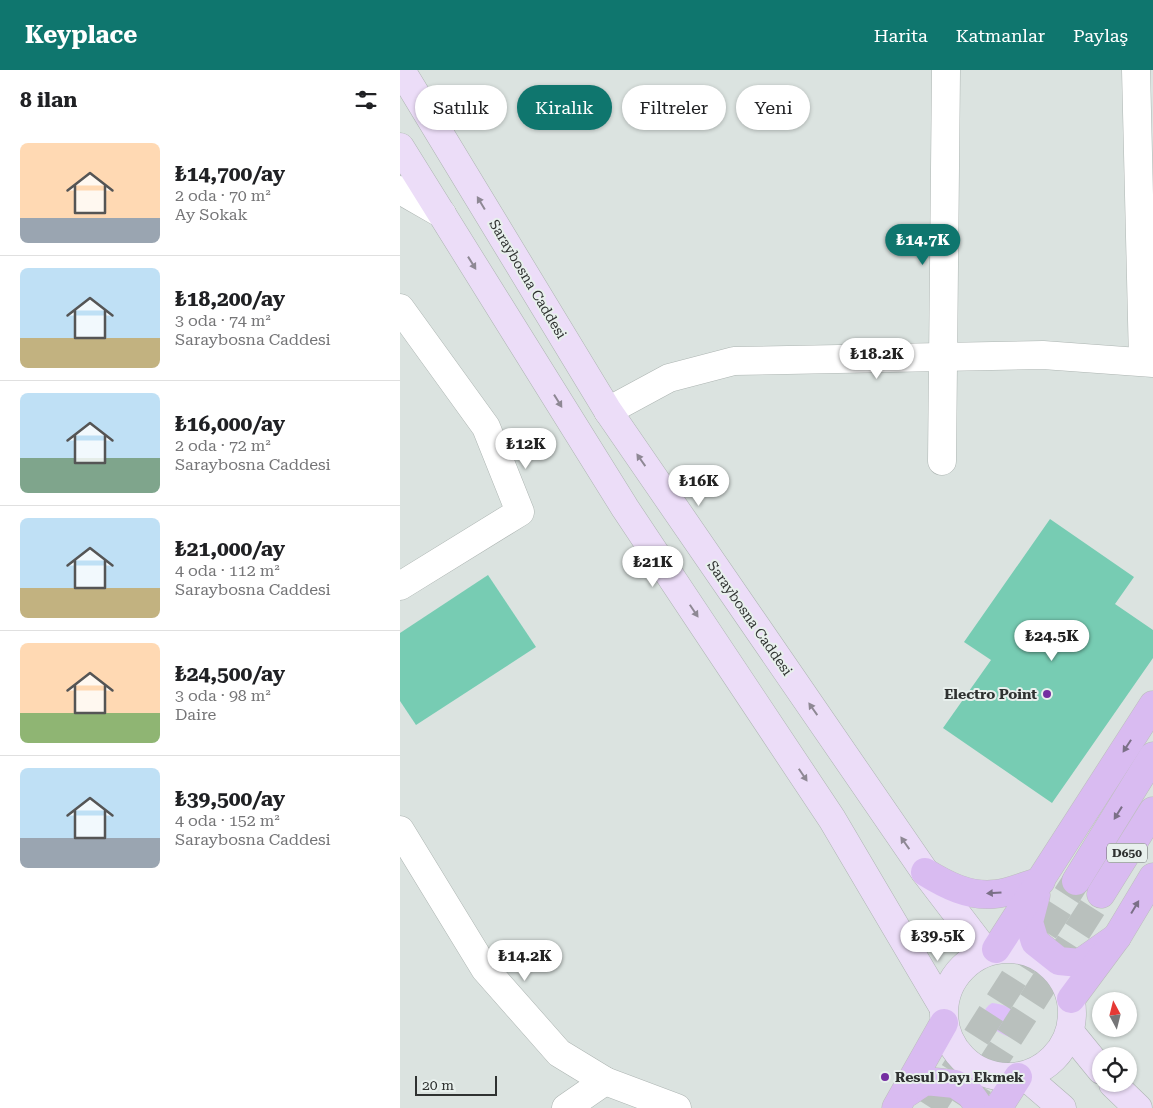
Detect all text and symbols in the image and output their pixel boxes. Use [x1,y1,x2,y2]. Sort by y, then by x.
text: Keyplace [25,21,137,49]
text: Harita [874,25,928,46]
text: Katmanlar [956,25,1045,46]
text: Paylaş [1073,25,1128,46]
chip: Satılık [415,85,507,130]
chip: Kiralık [517,85,612,130]
chip: Filtreler [622,85,726,130]
chip: Yeni [736,85,810,130]
icon: filters [352,86,380,114]
text: 8 ilan [20,88,77,112]
text: ₺14,700/ay [175,162,285,186]
icon: home [60,163,120,223]
text: 2 oda · 70 m² [175,186,271,205]
one-way arrow [477,196,486,209]
text: Ay Sokak [175,205,248,224]
street label: Saraybosna Caddesi [486,217,570,342]
pin: ₺14.7K [882,224,964,266]
text: ₺14.7K [896,230,950,249]
one-way arrow [467,256,477,269]
text: ₺18,200/ay [175,287,285,311]
icon: home [60,288,120,348]
text: 3 oda · 74 m² [175,311,271,330]
text: Saraybosna Caddesi [175,330,331,349]
pin: ₺18.2K [836,338,918,380]
text: ₺18.2K [850,344,904,363]
one-way arrow [553,394,563,407]
text: ₺16,000/ay [175,412,285,436]
icon: home [60,413,120,473]
pin: ₺12K [496,428,556,470]
text: ₺12K [506,434,546,453]
text: 2 oda · 72 m² [175,436,271,455]
one-way arrow [636,453,646,466]
text: Saraybosna Caddesi [175,455,331,474]
pin: ₺16K [669,464,729,507]
text: ₺16K [679,471,719,490]
text: ₺21,000/ay [175,537,285,561]
icon: home [60,538,120,598]
pin: ₺21K [623,546,683,588]
text: ₺21K [633,552,673,571]
street label: Saraybosna Caddesi [704,558,796,679]
text: 4 oda · 112 m² [175,561,280,580]
text: Saraybosna Caddesi [175,580,331,599]
one-way arrow [689,604,698,618]
pin: ₺24.5K [1011,620,1093,662]
text: ₺24.5K [1025,626,1079,645]
text: ₺24,500/ay [175,662,285,686]
icon: home [60,663,120,723]
text: 3 oda · 98 m² [175,686,271,705]
place label: Electro Point [944,686,1037,702]
marker: Electro Point [1041,688,1053,700]
one-way arrow [808,702,817,716]
text: Daire [175,705,216,724]
one-way arrow [1122,740,1131,753]
one-way arrow [798,768,808,782]
text: ₺39,500/ay [175,787,285,811]
icon: home [60,788,120,848]
one-way arrow [1114,806,1123,819]
text: 4 oda · 152 m² [175,811,280,830]
text: Saraybosna Caddesi [175,830,331,849]
one-way arrow [900,836,910,850]
road number: D650 [1107,844,1147,862]
one-way arrow [985,889,1001,897]
one-way arrow [1130,901,1139,914]
pin: ₺39.5K [897,920,979,962]
text: ₺39.5K [911,926,965,945]
pin: ₺14.2K [484,940,566,982]
text: ₺14.2K [498,946,552,965]
north arrow [1092,992,1138,1038]
map controls [1092,992,1137,1092]
button: locate [1092,1047,1137,1092]
place label: Resul Dayı Ekmek [895,1069,1024,1085]
marker: Resul Dayı Ekmek [879,1071,891,1083]
scale bar [415,1073,498,1096]
text: 20 m [422,1077,454,1093]

